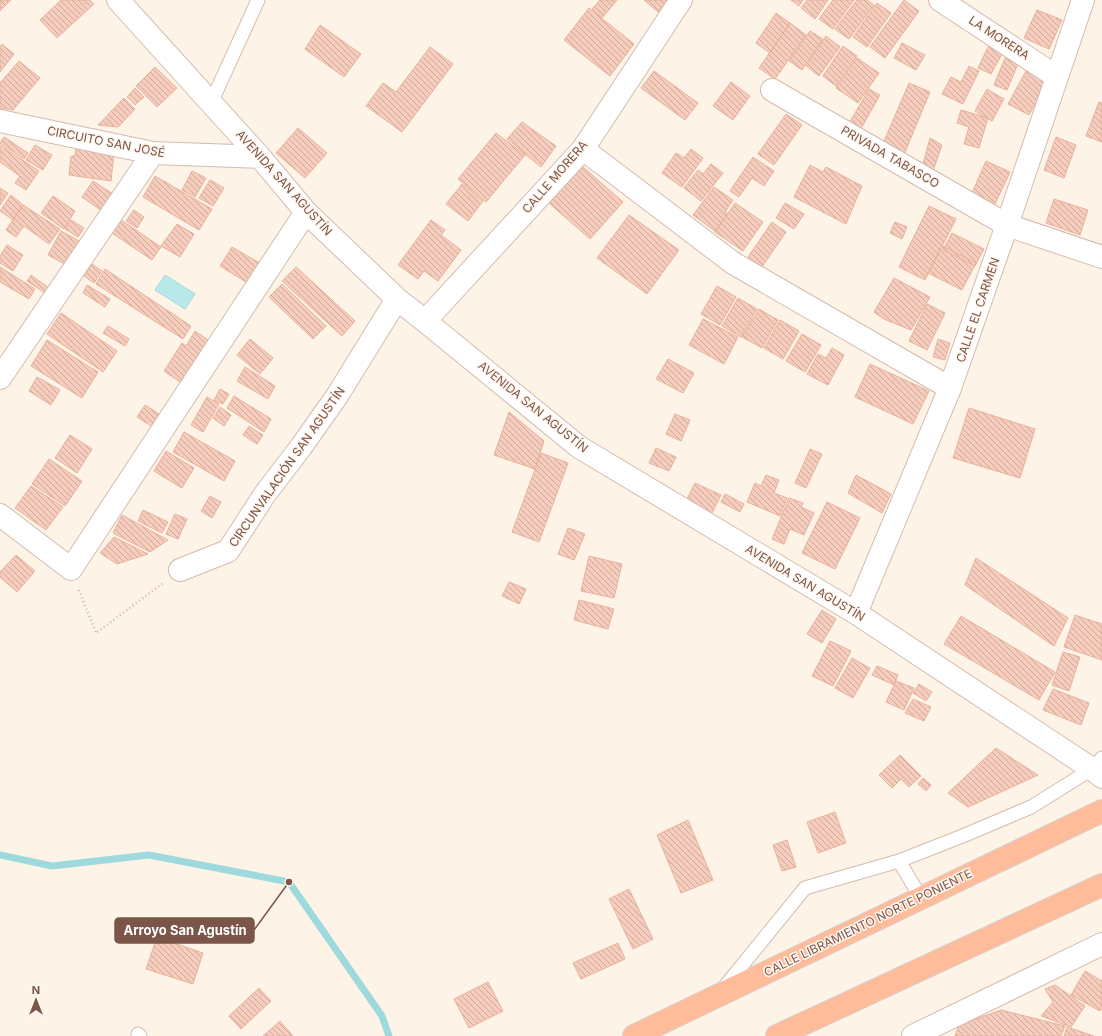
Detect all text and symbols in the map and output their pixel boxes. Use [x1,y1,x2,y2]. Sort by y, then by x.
street label: LA MORERA [966,12,1032,63]
street label: PRIVADA TABASCO [838,122,942,191]
street label: CIRCUITO SAN JOSÉ [46,123,166,160]
street label: AVENIDA SAN AGUSTÍN [233,127,336,239]
street label: CALLE MORERA [519,137,590,216]
street label: CALLE EL CARMEN [953,255,1003,364]
street label: AVENIDA SAN AGUSTÍN [475,358,591,456]
street label: CIRCUNVALACIÓN SAN AGUSTÍN [225,384,348,550]
street label: AVENIDA SAN AGUSTÍN [743,541,868,624]
street label: CALLE LIBRAMIENTO NORTE PONIENTE [761,865,974,980]
callout: Arroyo San Agustín [115,918,254,943]
text: Arroyo San Agustín [123,922,247,938]
north arrow [16,980,56,1020]
text: N [32,983,40,997]

